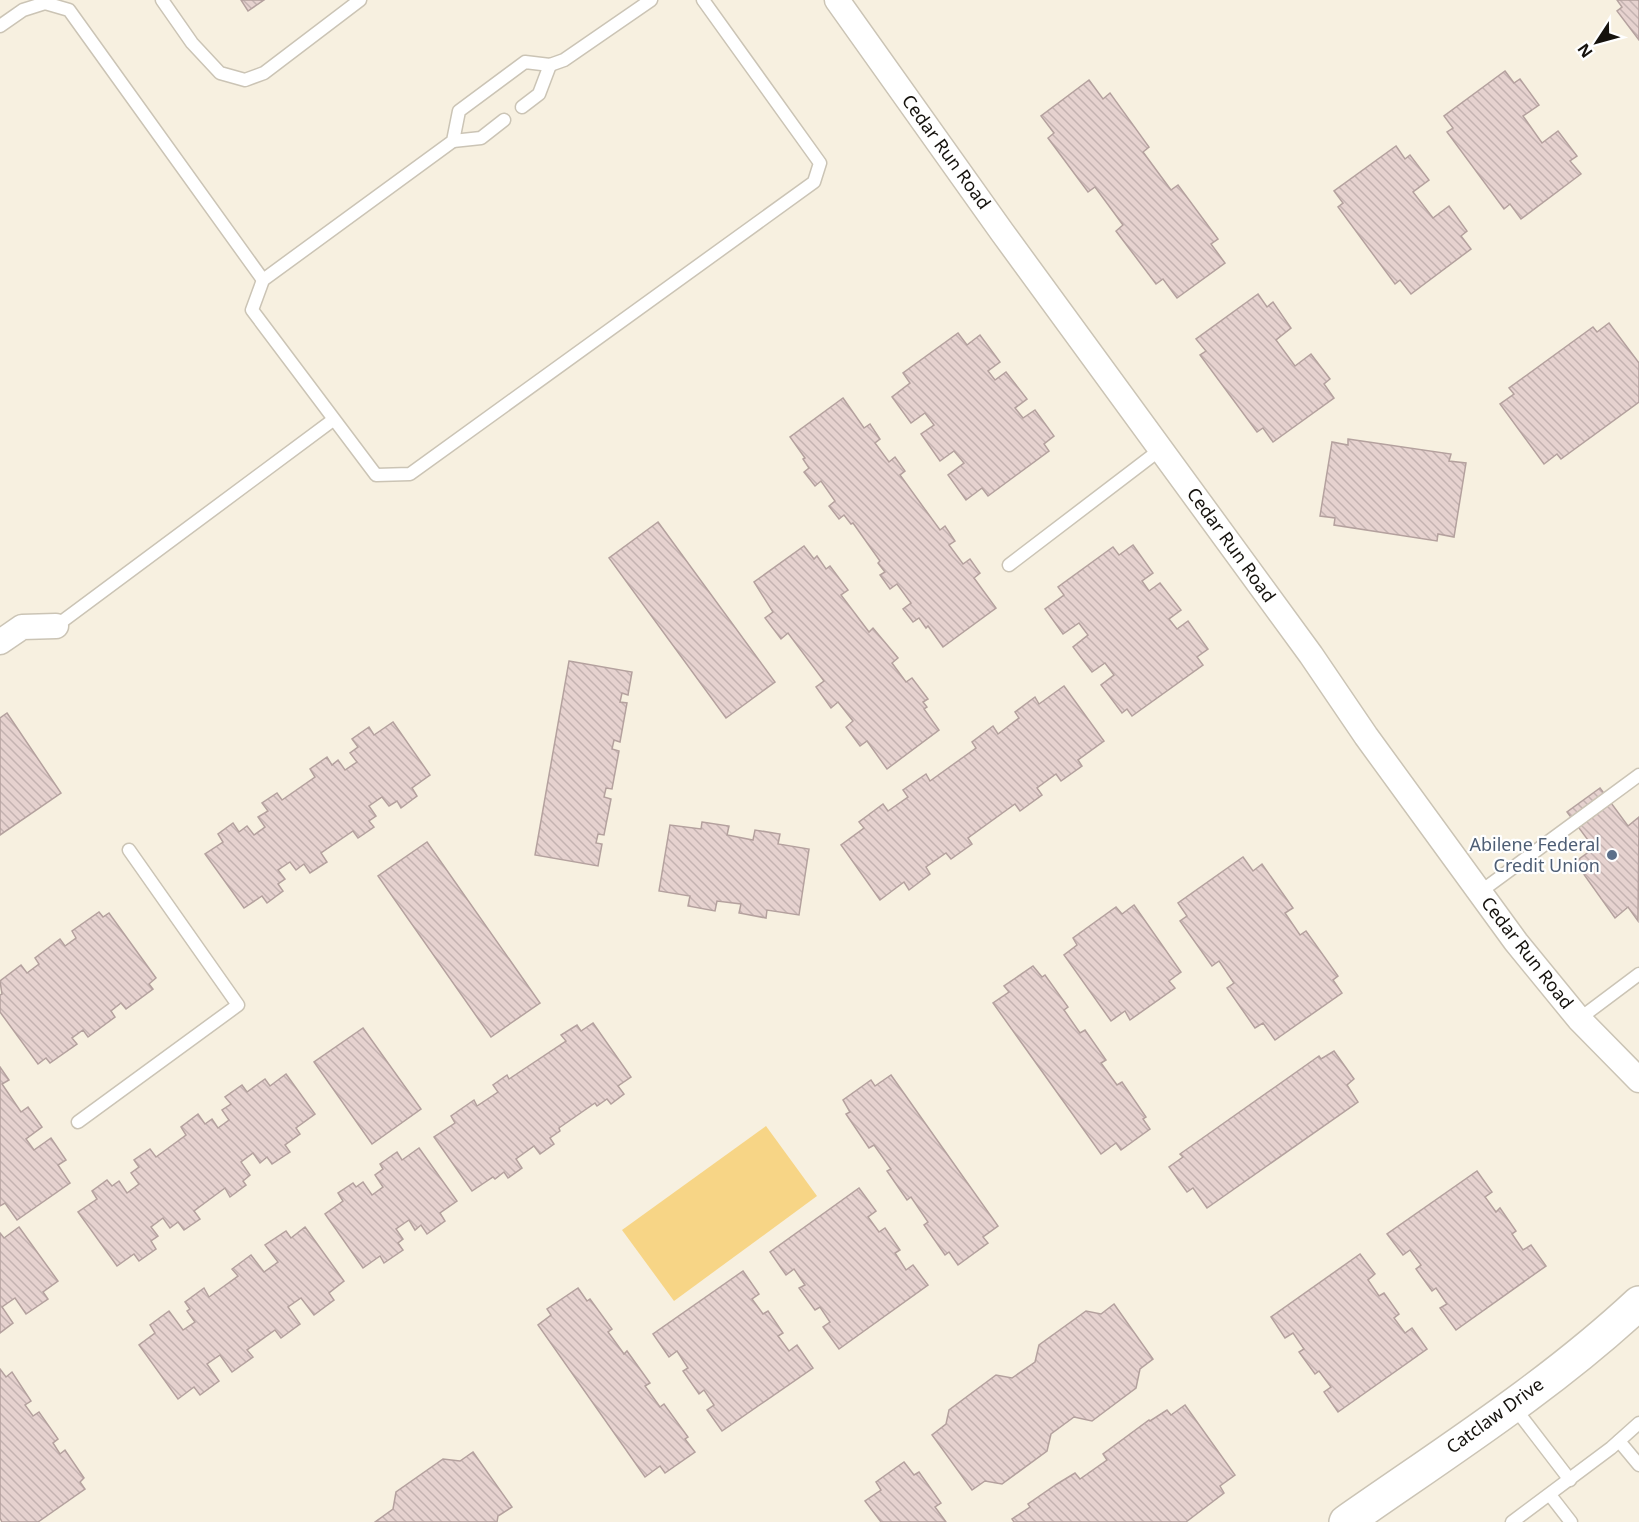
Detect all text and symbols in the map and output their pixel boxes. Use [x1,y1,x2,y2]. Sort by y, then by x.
north arrow [1567,12,1627,72]
text: N [1572,39,1598,63]
street label: Cedar Run Road [897,89,997,214]
street label: Cedar Run Road [1182,482,1282,607]
place label: Abilene Federal Credit Union [1470,832,1600,877]
marker: Abilene Federal Credit Union [1605,848,1619,862]
street label: Cedar Run Road [1476,891,1579,1013]
street label: Catclaw Drive [1441,1372,1548,1459]

